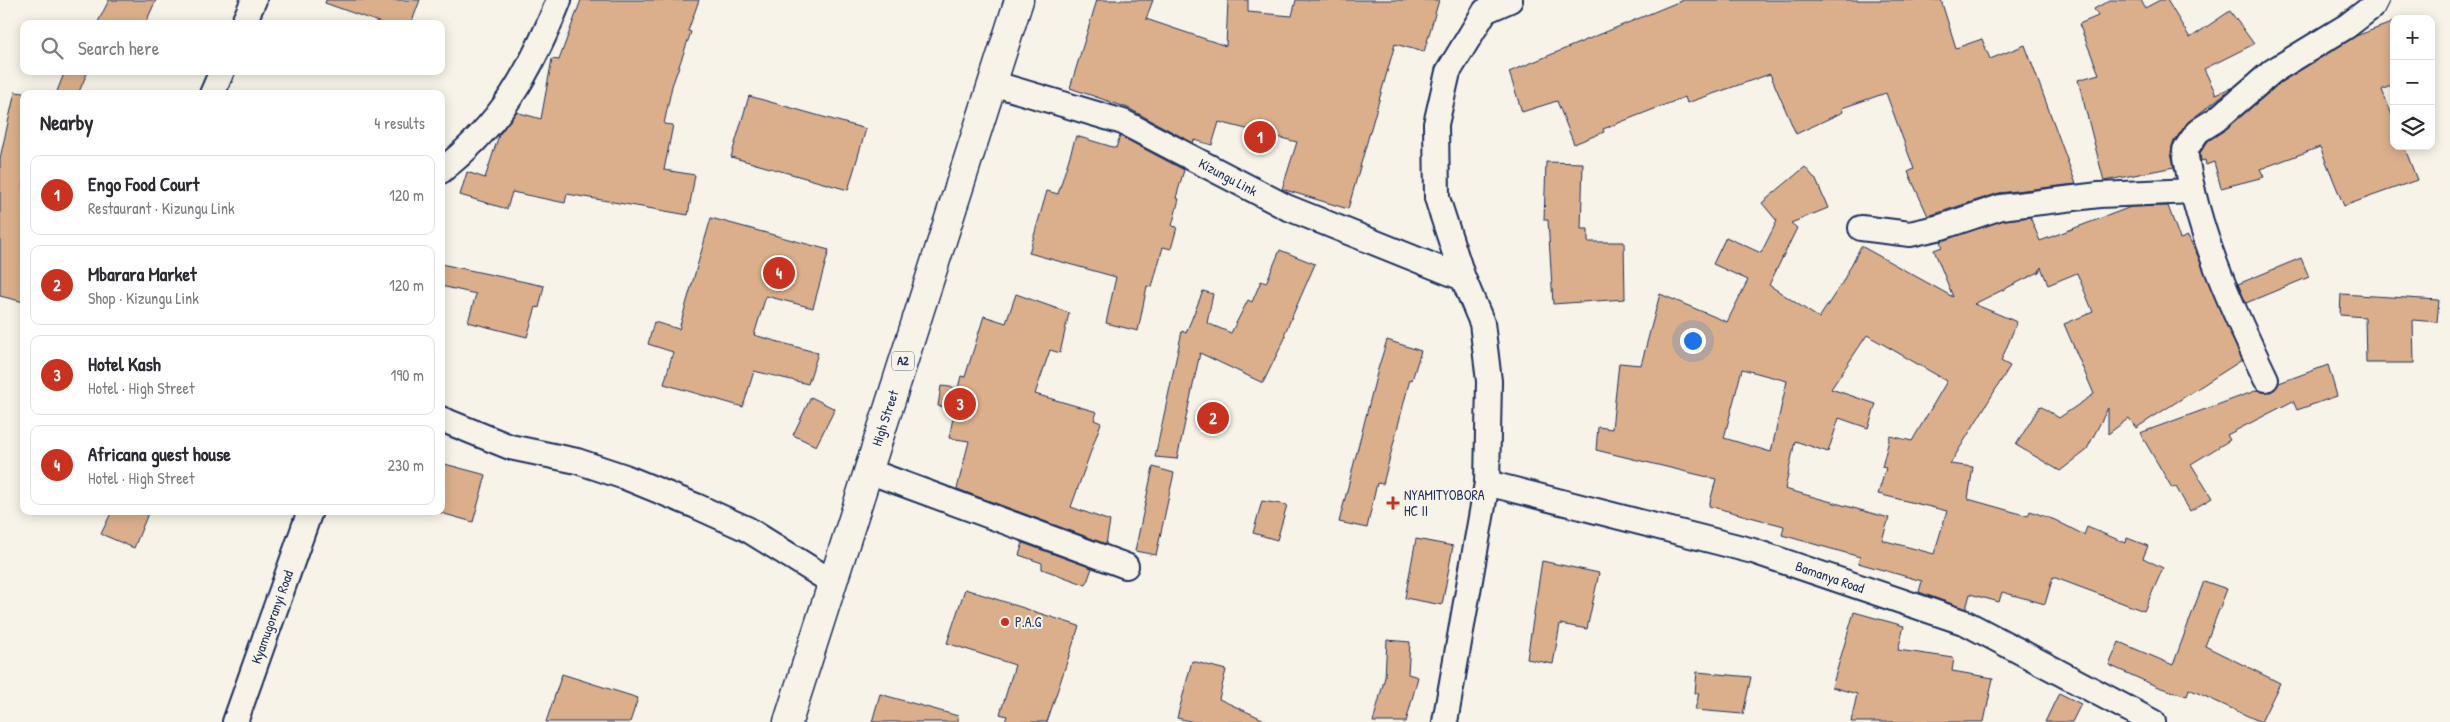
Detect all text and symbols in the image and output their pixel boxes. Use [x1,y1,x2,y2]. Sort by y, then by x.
map controls [2390,15,2435,150]
button: + [2390,15,2435,60]
search box [20,20,445,75]
icon: search [38,34,66,62]
text: Search here [78,35,159,61]
button: − [2390,60,2435,105]
button: layers [2390,105,2435,150]
text: Nearby [40,108,93,137]
text: 4 results [374,112,425,134]
pin: 1 [1244,118,1276,156]
street label: Kizungu Link [1195,153,1261,201]
text: Engo Food Court [88,171,199,197]
text: 1 [54,184,60,206]
text: 120 m [389,184,424,206]
text: Restaurant · Kizungu Link [88,197,235,219]
pin: 4 [763,254,795,292]
text: Mbarara Market [88,261,197,287]
text: 2 [53,274,61,296]
text: 120 m [389,274,424,296]
text: Shop · Kizungu Link [88,287,199,309]
your location [1680,328,1706,354]
text: Hotel Kash [88,351,161,377]
road number: A2 [892,352,914,371]
text: 3 [53,364,61,386]
text: 190 m [391,364,424,386]
text: Hotel · High Street [88,377,194,399]
pin: 3 [944,385,976,423]
street label: High Street [867,387,903,448]
pin: 2 [1197,399,1229,437]
text: Africana guest house [88,441,231,467]
text: 4 [54,454,60,476]
text: 230 m [388,454,424,476]
text: Hotel · High Street [88,467,194,489]
place label: NYAMITYOBORA HC II [1404,485,1485,520]
marker: NYAMITYOBORA HC II [1386,496,1400,510]
street label: Bamanya Road [1793,556,1868,598]
street label: Kyamugoranyi Road [246,567,298,667]
place label: P.A.G [1015,612,1042,631]
marker: P.A.G [999,616,1011,628]

